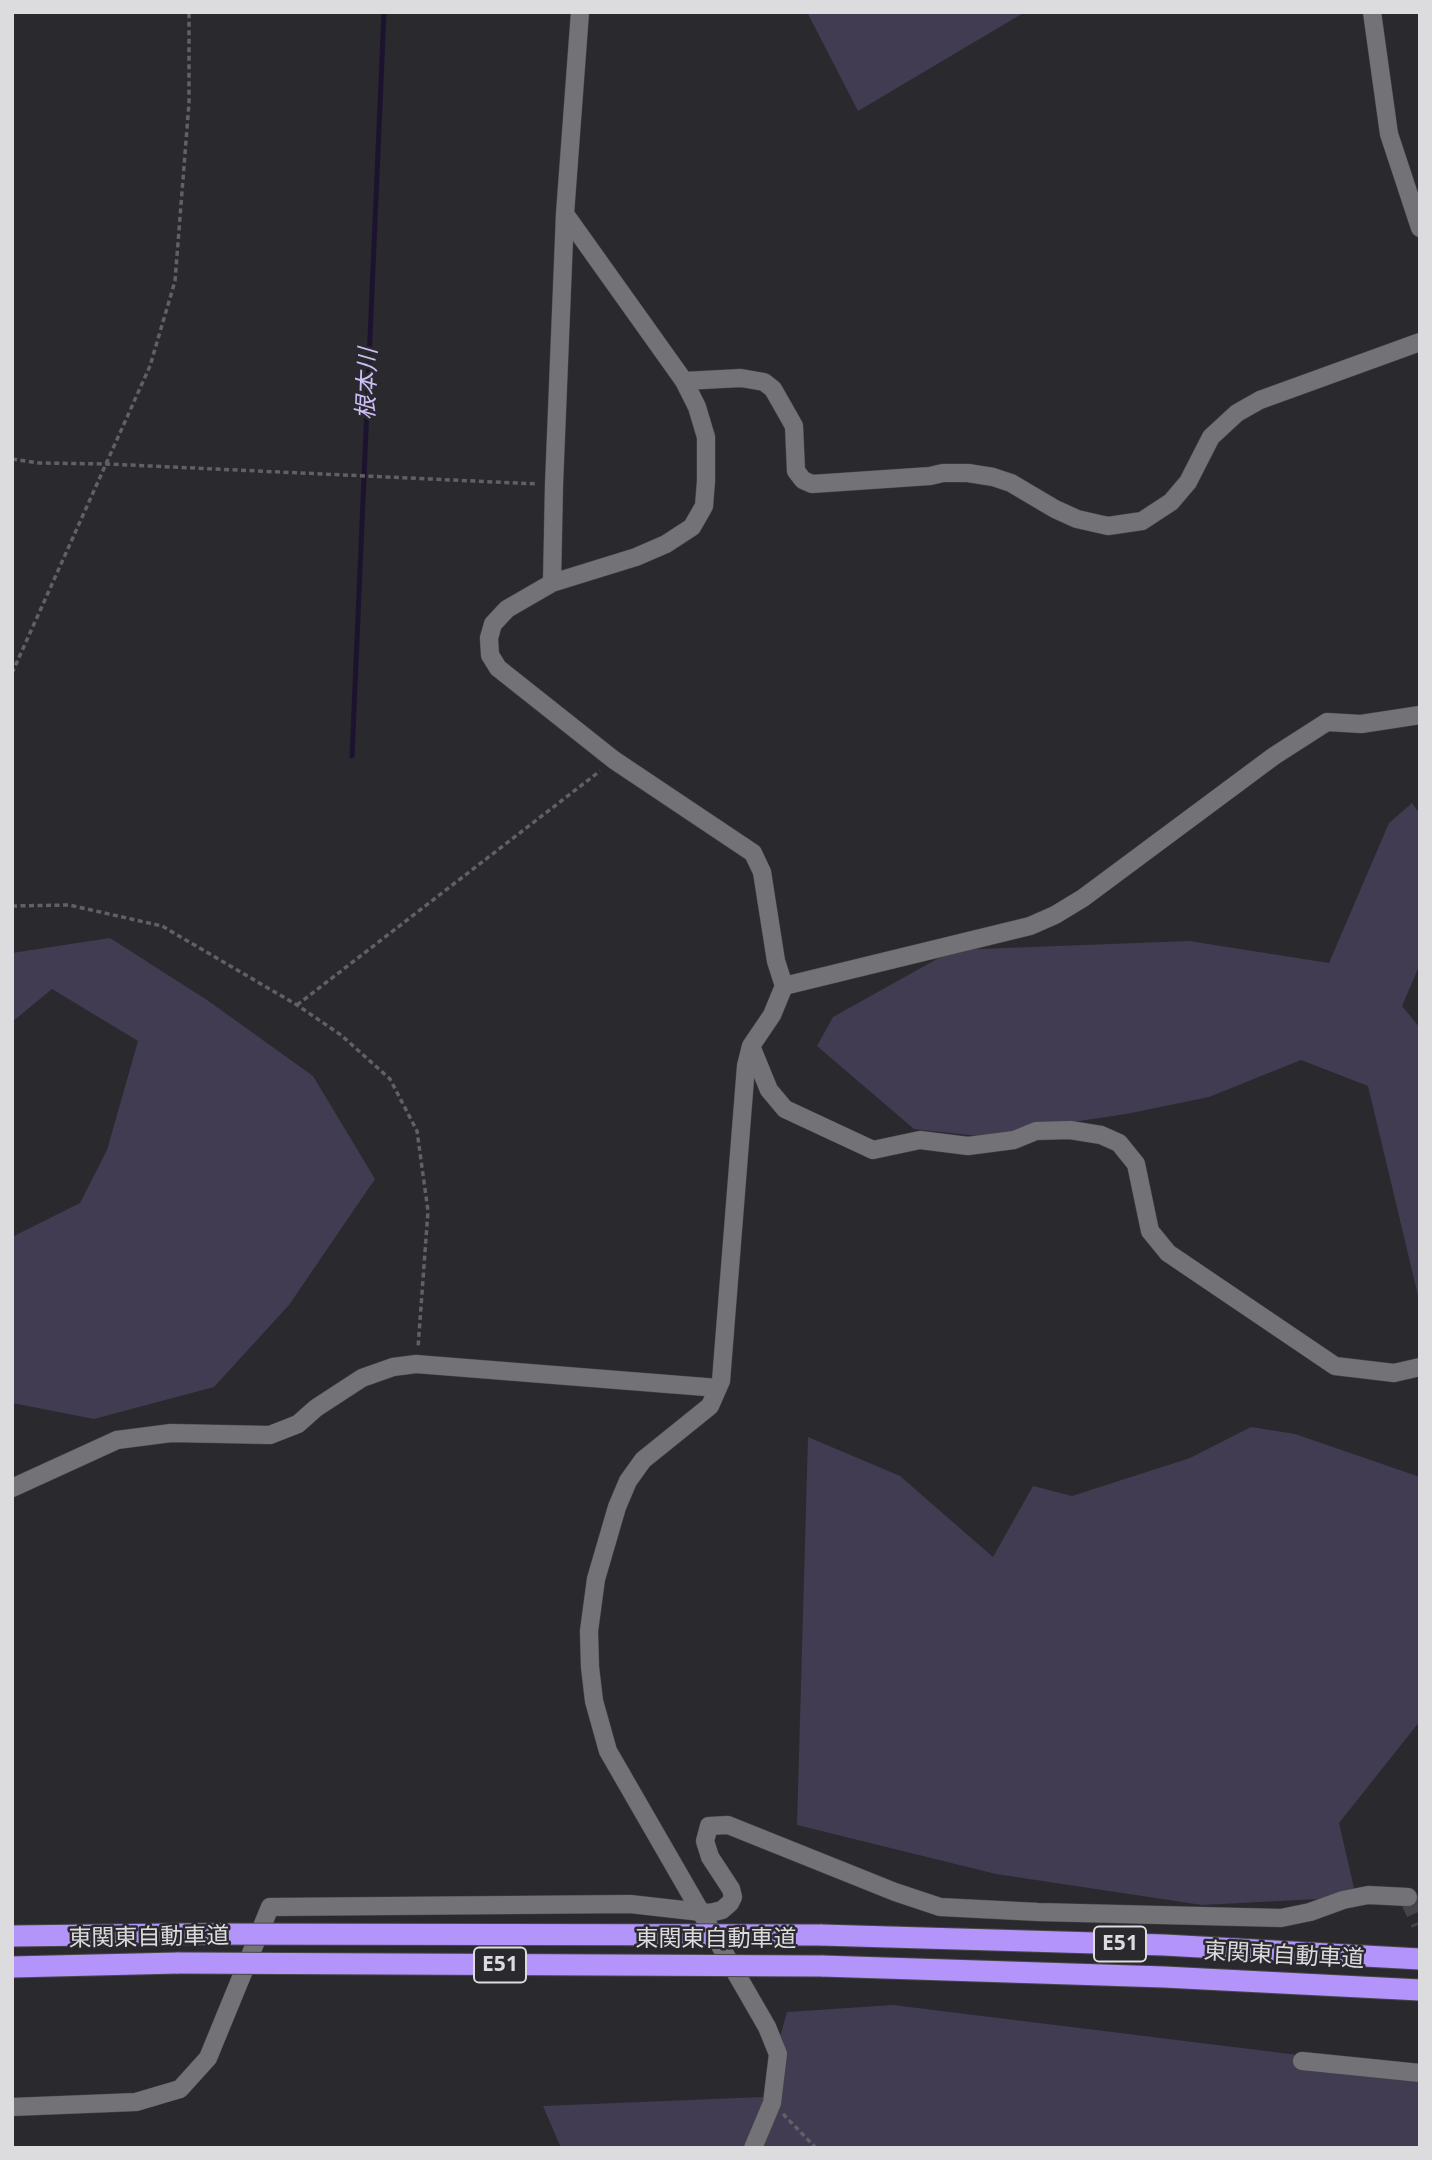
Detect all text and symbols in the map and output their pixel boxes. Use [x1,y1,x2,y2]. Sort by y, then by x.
water label: 根本川 [352,348,384,420]
street label: 東関東自動車道 [68,1923,230,1953]
street label: 東関東自動車道 [636,1925,796,1953]
road number: E51 [1094,1926,1146,1962]
street label: 東関東自動車道 [1203,1938,1365,1974]
road number: E51 [474,1948,526,1982]

